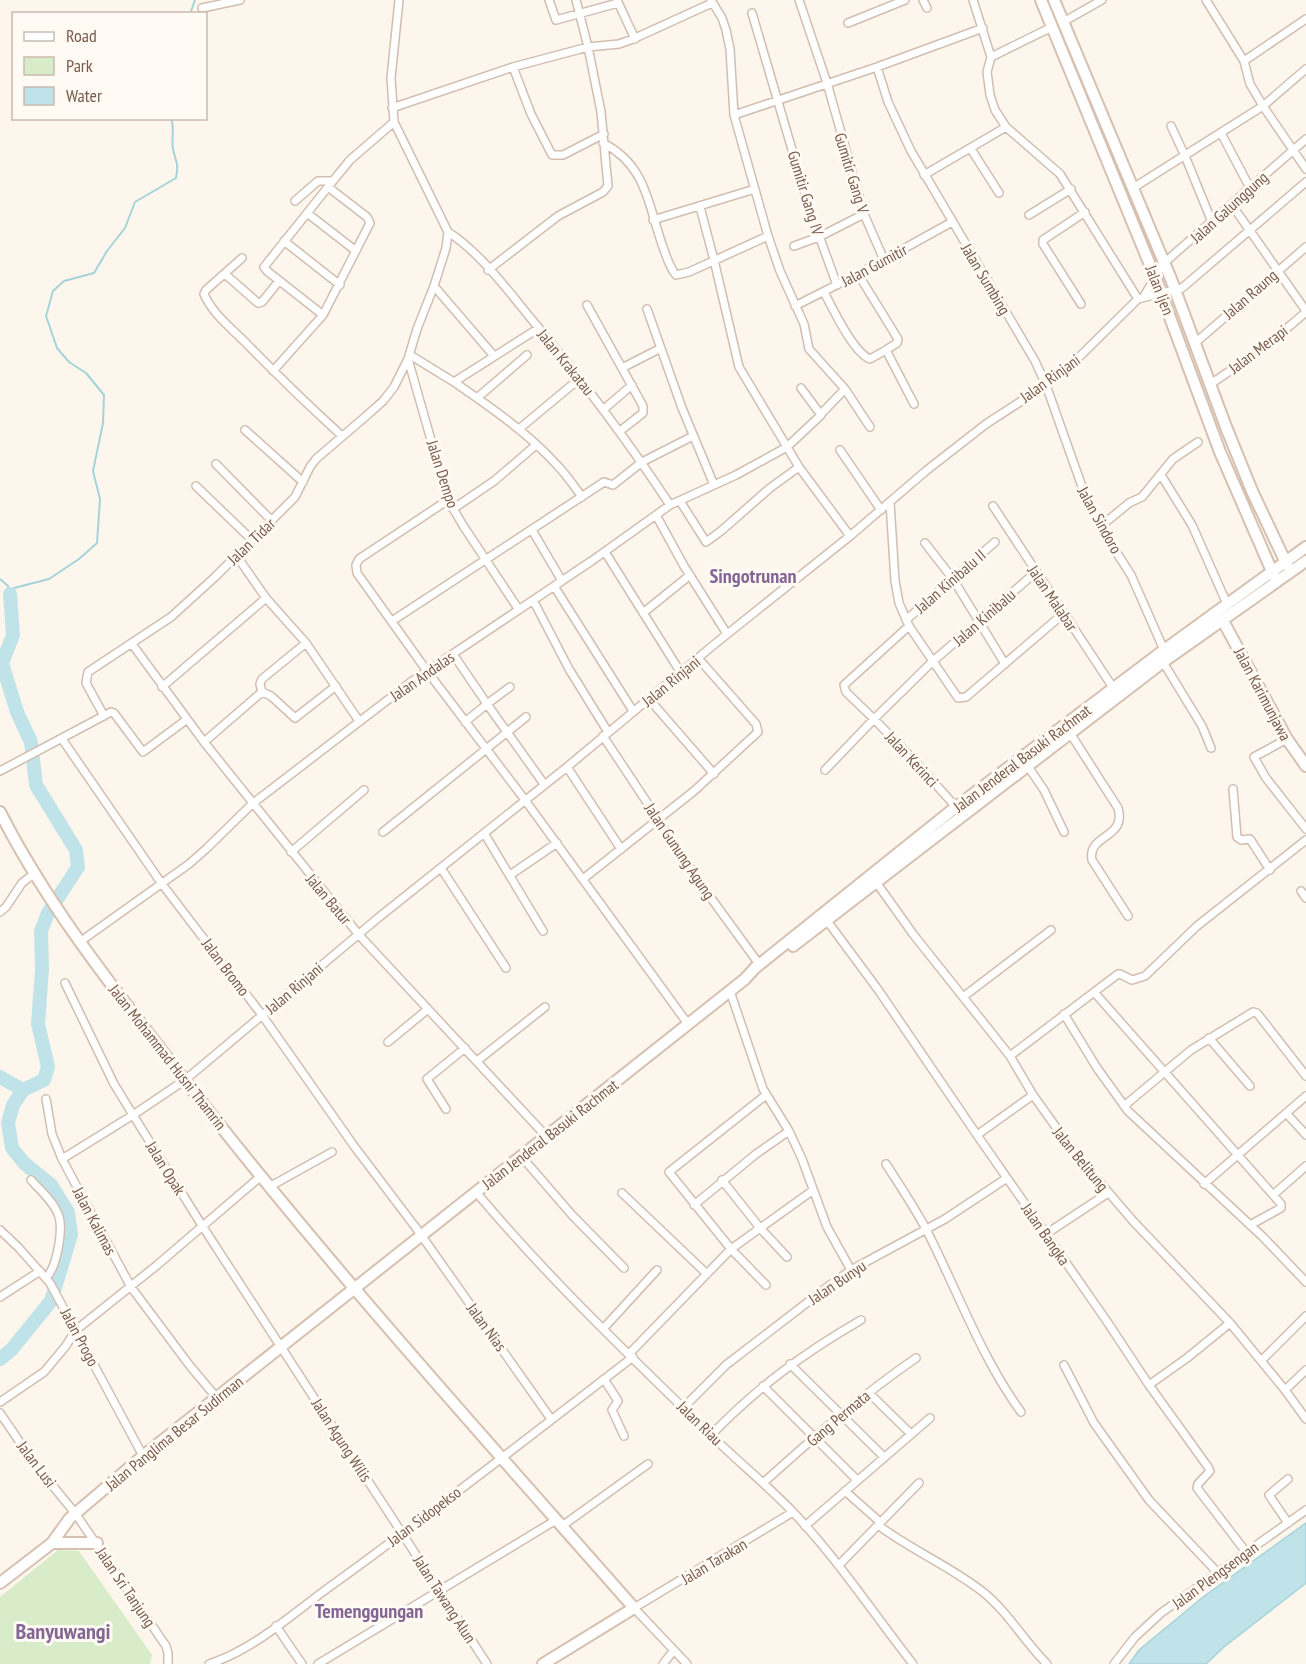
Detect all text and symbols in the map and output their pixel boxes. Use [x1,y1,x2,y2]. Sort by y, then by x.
legend [12,12,207,120]
text: Road [66,24,97,47]
text: Park [66,54,93,77]
text: Water [66,84,102,107]
street label: Gumitir Gang V [830,130,874,216]
street label: Gumitir Gang IV [784,148,828,238]
street label: Jalan Galunggung [1185,167,1272,248]
street label: Jalan Gumitir [837,239,911,291]
street label: Jalan Sumbing [956,239,1015,318]
street label: Jalan Ijen [1141,261,1179,318]
street label: Jalan Raung [1218,265,1281,324]
street label: Jalan Merapi [1224,320,1292,378]
street label: Jalan Krakatau [533,324,599,399]
street label: Jalan Rinjani [1015,350,1084,407]
street label: Jalan Dempo [422,437,463,511]
street label: Jalan Sindoro [1073,482,1127,557]
street label: Jalan Tidar [222,513,280,569]
street label: Jalan Kinibalu II [911,545,989,617]
street label: Jalan Malabar [1023,560,1083,635]
district label: Singotrunan [710,563,796,589]
street label: Jalan Kinibalu [949,585,1019,649]
street label: Jalan Karimunjawa [1230,643,1296,744]
street label: Jalan Andalas [385,647,458,706]
street label: Jalan Rinjani [637,651,704,711]
street label: Jalan Jenderal Basuki Rachmat [948,699,1095,817]
street label: Jalan Kerinci [881,726,943,791]
street label: Jalan Gunung Agung [640,798,720,903]
street label: Jalan Batur [301,869,356,929]
street label: Jalan Bromo [197,933,254,1000]
street label: Jalan Rinjani [260,958,327,1019]
street label: Jalan Mohammad Husni Thamrin [104,979,231,1134]
street label: Jalan Jenderal Basuki Rachmat [477,1074,622,1194]
street label: Jalan Belitung [1048,1122,1113,1195]
street label: Jalan Opak [141,1137,191,1199]
street label: Jalan Kalimas [68,1183,121,1258]
street label: Jalan Bangka [1017,1198,1075,1269]
street label: Jalan Bunyu [804,1255,870,1309]
street label: Jalan Nias [462,1298,511,1355]
street label: Jalan Progo [56,1304,104,1369]
street label: Jalan Panglima Besar Sudirman [100,1371,247,1495]
street label: Gang Permata [802,1386,874,1450]
street label: Jalan Agung Wilis [307,1394,376,1486]
street label: Jalan Riau [672,1396,727,1449]
street label: Jalan Lusi [12,1436,61,1491]
street label: Jalan Sidopekso [382,1482,465,1551]
street label: Jalan Tarakan [677,1534,750,1589]
street label: Jalan Plengsengan [1167,1537,1262,1614]
street label: Jalan Sri Tanjung [91,1542,160,1631]
street label: Jalan Tawang Alun [409,1551,481,1647]
district label: Temenggungan [315,1598,423,1624]
district label: Banyuwangi [15,1617,111,1645]

